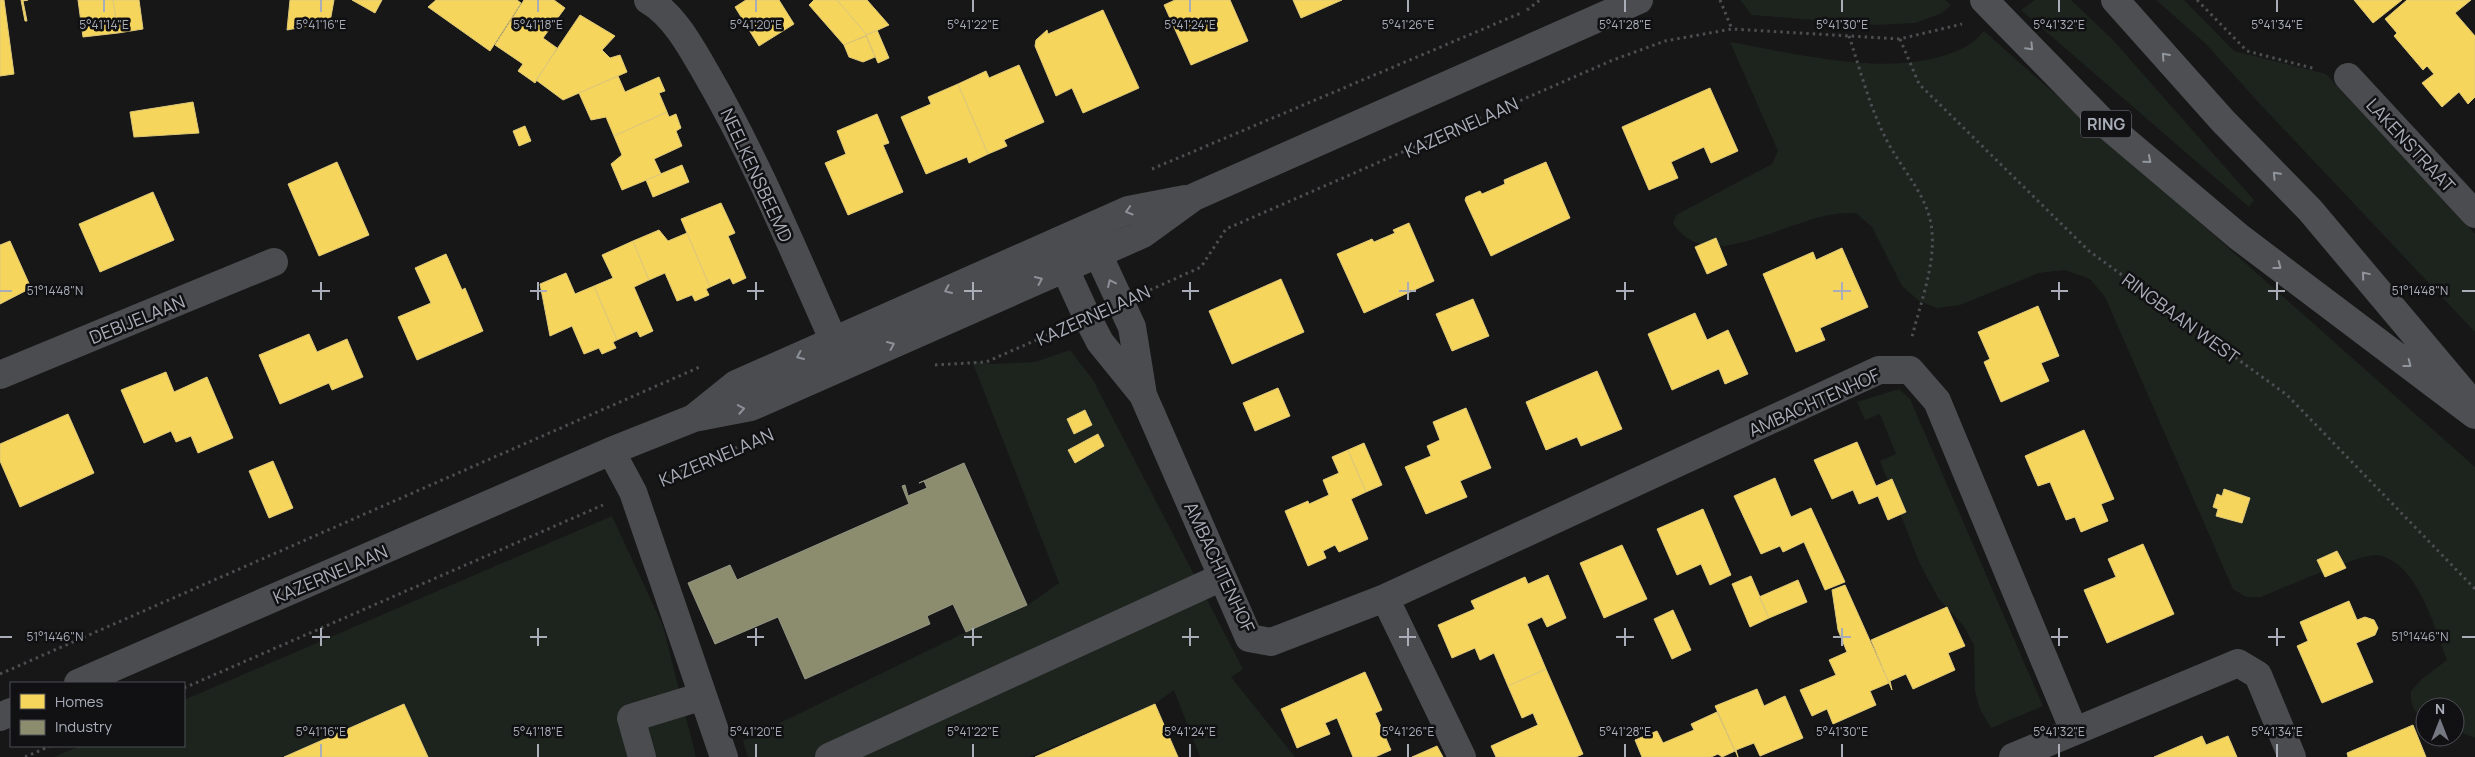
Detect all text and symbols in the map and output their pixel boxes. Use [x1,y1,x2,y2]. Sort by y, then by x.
text: 5°41'14"E [79,16,129,33]
text: 5°41'16"E [296,16,346,33]
text: 5°41'18"E [513,16,563,33]
text: 5°41'20"E [730,16,782,33]
text: 5°41'22"E [947,16,999,33]
text: 5°41'24"E [1164,16,1216,33]
text: 5°41'26"E [1382,16,1434,33]
text: 5°41'28"E [1599,16,1651,33]
text: 5°41'30"E [1816,16,1868,33]
text: 5°41'32"E [2033,16,2085,33]
text: 5°41'34"E [2251,16,2303,33]
one-way arrow [2025,42,2034,51]
one-way arrow [2162,53,2171,62]
street label: KAZERNELAAN [1400,91,1522,163]
street label: LAKENSTRAAT [2361,93,2461,197]
street label: NEELKENSBEEMD [715,104,799,246]
road number: RING [2081,110,2131,138]
one-way arrow [2142,154,2151,163]
one-way arrow [2273,172,2282,181]
one-way arrow [1125,205,1134,215]
one-way arrow [2272,261,2281,269]
street label: RINGBAAN WEST [2118,267,2245,369]
one-way arrow [2362,272,2371,281]
one-way arrow [1034,275,1043,286]
street label: KAZERNELAAN [1032,279,1154,351]
one-way arrow [1107,279,1118,288]
text: 51°14'48"N [27,282,83,299]
text: 51°14'48"N [2392,282,2448,299]
one-way arrow [944,284,953,294]
street label: DEBIJELAAN [86,289,188,349]
one-way arrow [886,341,895,352]
one-way arrow [796,350,804,360]
one-way arrow [2402,359,2411,367]
street label: AMBACHTENHOF [1744,362,1884,442]
one-way arrow [737,404,746,415]
street label: KAZERNELAAN [655,422,777,492]
street label: AMBACHTENHOF [1179,498,1261,636]
street label: KAZERNELAAN [269,539,391,609]
text: 51°14'46"N [27,628,83,645]
text: 51°14'46"N [2392,628,2448,645]
legend [10,682,185,747]
text: Homes [55,691,104,712]
north arrow [2415,697,2465,747]
text: N [2435,699,2445,718]
text: Industry [55,716,112,737]
text: 5°41'16"E [296,723,346,740]
text: 5°41'18"E [513,723,563,740]
text: 5°41'20"E [730,723,782,740]
text: 5°41'22"E [947,723,999,740]
text: 5°41'24"E [1164,723,1216,740]
text: 5°41'26"E [1382,723,1434,740]
text: 5°41'28"E [1599,723,1651,740]
text: 5°41'30"E [1816,723,1868,740]
text: 5°41'32"E [2033,723,2085,740]
text: 5°41'34"E [2251,723,2303,740]

